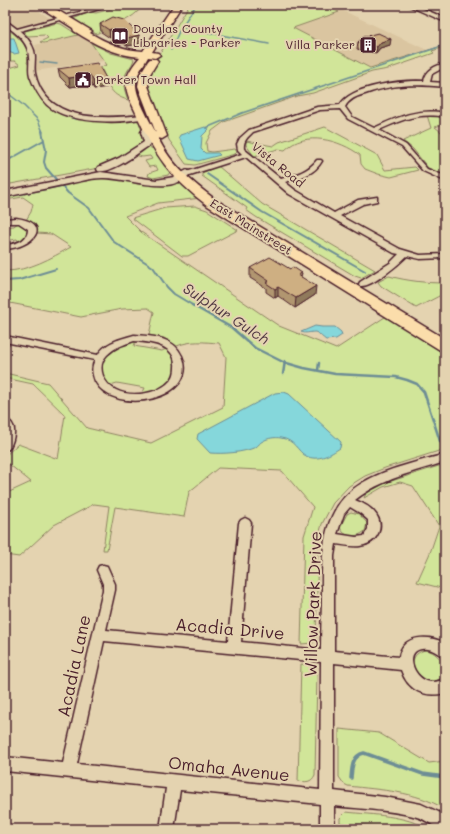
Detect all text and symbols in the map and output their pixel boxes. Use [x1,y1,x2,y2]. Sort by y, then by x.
place label: Douglas County Libraries - Parker [133,20,241,50]
library icon: Douglas County Libraries - Parker [110,26,130,46]
building icon: Villa Parker [358,35,378,55]
place label: Villa Parker [286,36,355,52]
public building icon: Parker Town Hall [73,70,93,90]
place label: Parker Town Hall [96,71,196,87]
street label: Vista Road [249,138,309,191]
street label: East Mainstreet [207,194,296,258]
water label: Sulphur Gulch [180,278,274,349]
street label: Willow Park Drive [298,530,326,677]
street label: Acadia Drive [175,612,285,644]
street label: Acadia Lane [51,613,95,719]
street label: Omaha Avenue [167,751,291,785]

